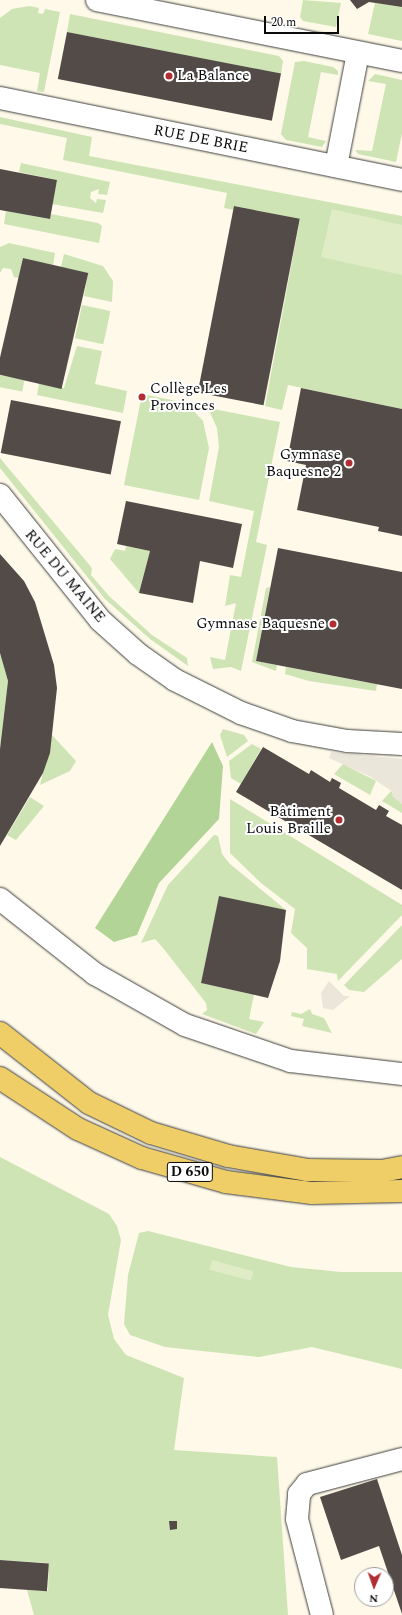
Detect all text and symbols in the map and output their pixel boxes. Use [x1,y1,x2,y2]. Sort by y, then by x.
scale bar [266,8,341,34]
text: 20 m [271,13,296,32]
place label: La Balance [177,67,250,85]
marker: La Balance [164,71,174,81]
street label: RUE DE BRIE [152,121,250,157]
place label: Collège Les Provinces [150,379,227,414]
marker: Collège Les Provinces [137,392,147,402]
place label: Gymnase Baquesne 2 [266,445,341,480]
marker: Gymnase Baquesne 2 [344,458,354,468]
street label: RUE DU MAINE [21,526,109,626]
place label: Gymnase Baquesne [196,615,325,633]
marker: Gymnase Baquesne [328,619,338,629]
place label: Bâtiment Louis Braille [246,802,331,837]
marker: Bâtiment Louis Braille [334,815,344,825]
road number: D 650 [166,1160,214,1184]
north arrow [354,1567,394,1607]
text: N [369,1590,378,1607]

